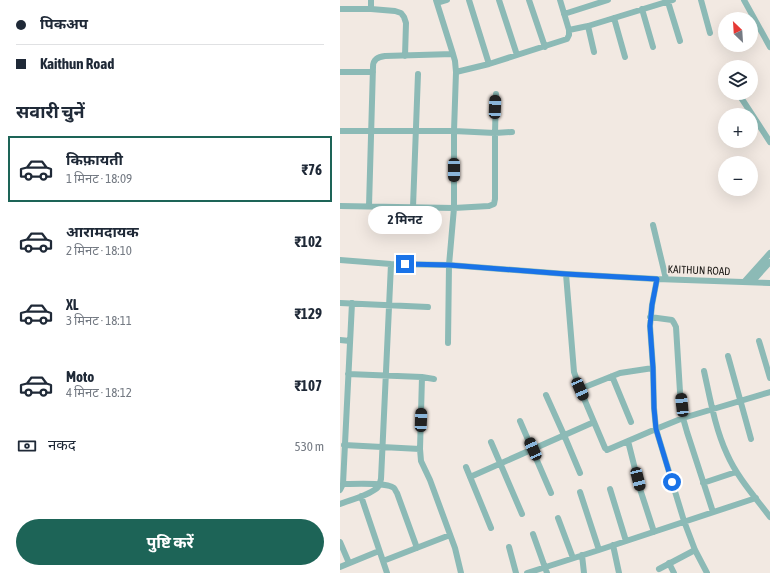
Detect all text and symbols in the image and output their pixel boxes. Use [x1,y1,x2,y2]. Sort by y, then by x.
north arrow [718,12,758,52]
map controls [718,12,758,196]
text: पिकअप [40,15,88,32]
text: Kaithun Road [40,55,114,72]
button: layers [718,60,758,100]
car [489,95,501,119]
text: सवारी चुनें [16,101,85,122]
button: + [718,108,758,148]
icon: car [18,151,54,187]
text: किफ़ायती [66,151,123,168]
button: − [718,156,758,196]
car [448,158,460,182]
text: ₹76 [301,161,322,178]
text: 1 मिनट · 18:09 [66,171,132,186]
callout: 2 मिनट [368,206,442,234]
text: 2 मिनट [387,212,423,227]
icon: car [18,223,54,259]
text: आरामदायक [66,223,139,240]
text: ₹102 [294,233,322,250]
text: 2 मिनट · 18:10 [66,243,132,258]
route end [396,255,414,273]
street label: KAITHUN ROAD [667,263,731,277]
icon: car [18,295,54,331]
text: XL [66,296,79,313]
text: ₹129 [294,305,322,322]
text: 3 मिनट · 18:11 [66,313,132,328]
icon: car [18,367,54,403]
text: Moto [66,368,94,385]
car [570,376,590,402]
text: ₹107 [294,377,322,394]
text: 4 मिनट · 18:12 [66,385,132,400]
car [675,392,689,418]
car [415,408,427,432]
icon: cash [16,435,38,457]
text: नकद [48,436,76,453]
car [523,436,543,462]
text: 530 m [295,439,324,454]
car [629,466,647,492]
route start [663,473,681,491]
button: पुष्टि करें [16,519,324,565]

